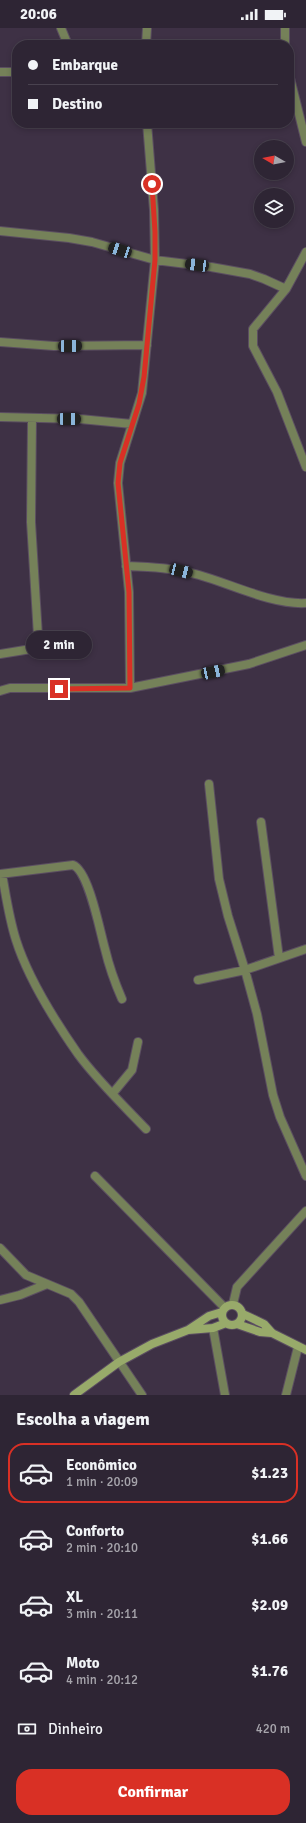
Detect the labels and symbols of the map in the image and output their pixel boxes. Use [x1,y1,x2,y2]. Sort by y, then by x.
north arrow [254,140,294,180]
route start [143,175,161,193]
car [107,241,133,259]
car [184,258,210,272]
car [58,340,82,352]
car [57,413,81,425]
car [168,562,194,580]
callout: 2 min [26,631,92,659]
car [200,664,226,680]
route end [50,680,68,698]

